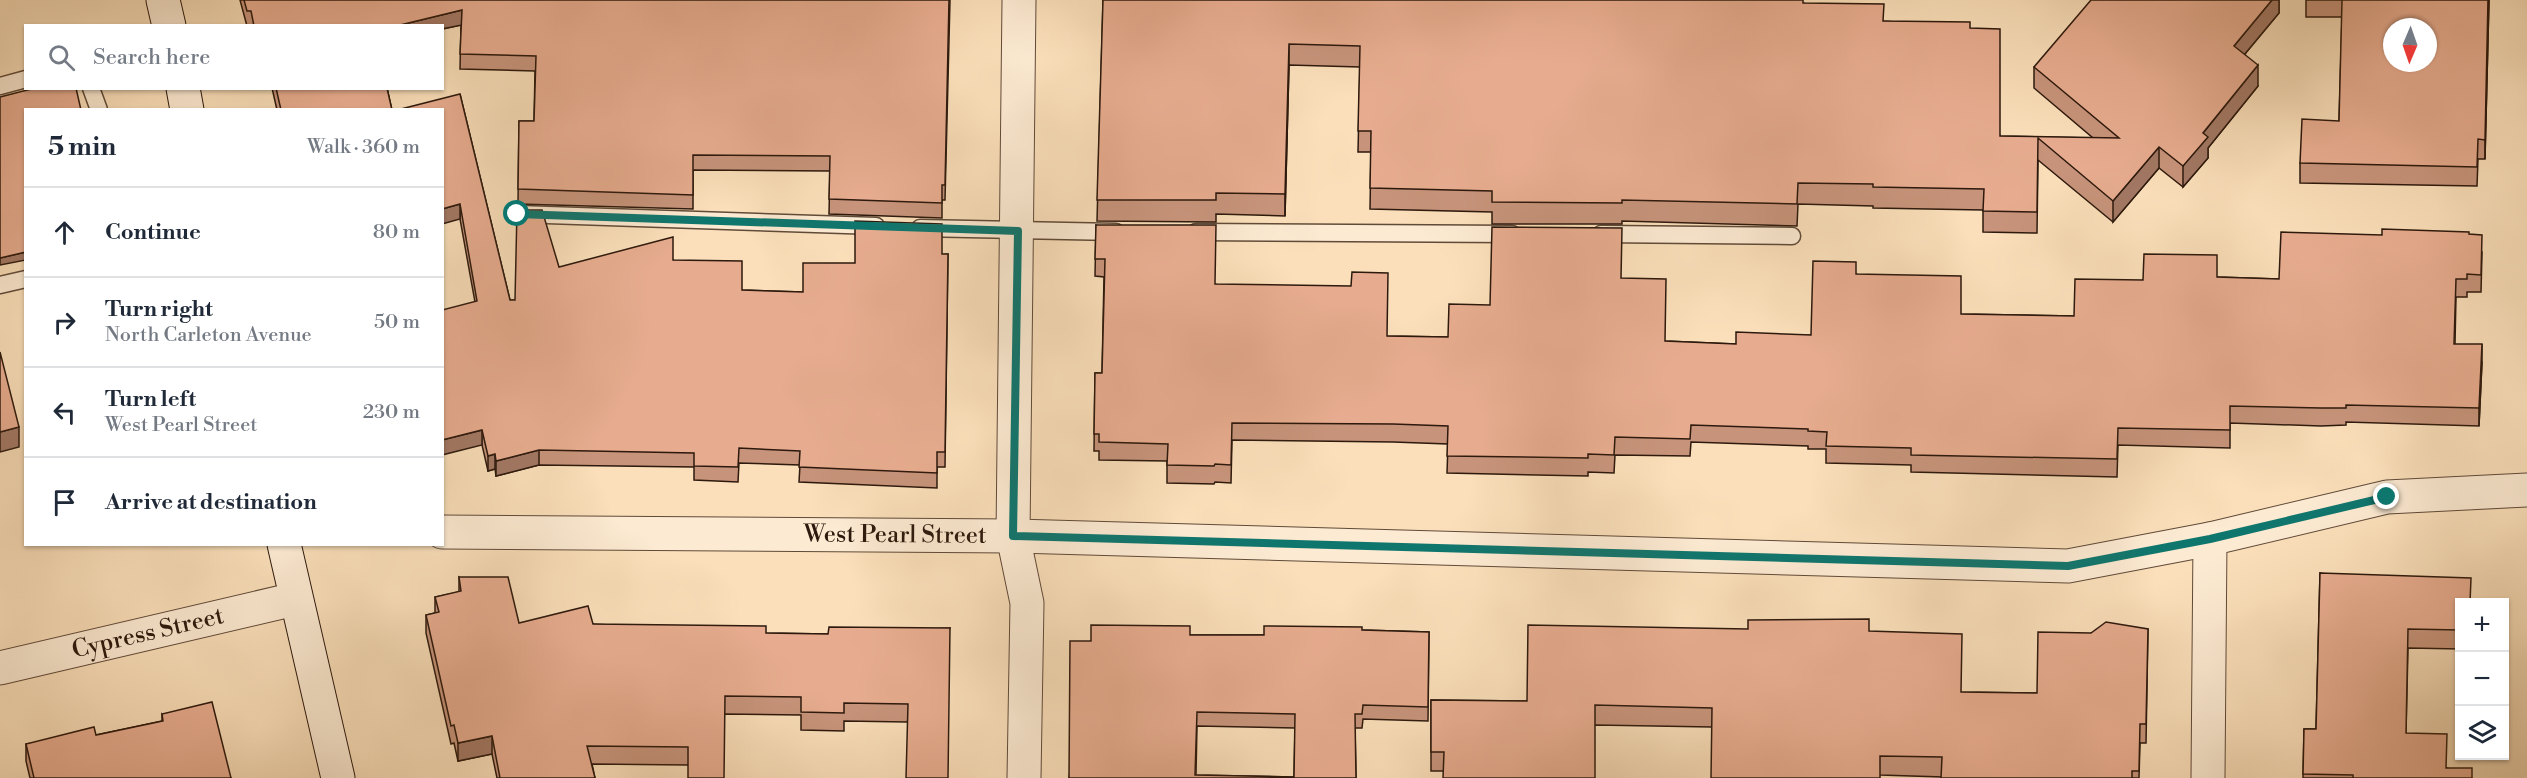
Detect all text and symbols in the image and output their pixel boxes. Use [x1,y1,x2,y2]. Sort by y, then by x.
north arrow [2383,18,2437,72]
search box [24,24,444,90]
icon: search [45,41,78,74]
text: Search here [93,44,210,71]
text: 5 min [48,131,116,163]
text: Walk · 360 m [307,135,420,160]
route start [503,200,529,226]
icon: ahead [48,216,81,249]
text: Continue [105,219,201,246]
text: 80 m [373,220,420,245]
text: Turn right [105,296,213,323]
icon: right [48,306,81,339]
text: 50 m [374,310,420,335]
text: North Carleton Avenue [105,323,312,348]
text: Turn left [105,386,196,413]
icon: left [48,396,81,429]
text: 230 m [363,400,420,425]
text: West Pearl Street [105,413,257,438]
route end [2373,483,2399,509]
icon: arrive [48,486,81,519]
text: Arrive at destination [105,489,317,516]
street label: West Pearl Street [802,520,987,551]
map controls [2455,598,2509,760]
button: + [2455,598,2509,652]
street label: Cypress Street [69,601,227,666]
button: − [2455,652,2509,706]
button: layers [2455,706,2509,760]

